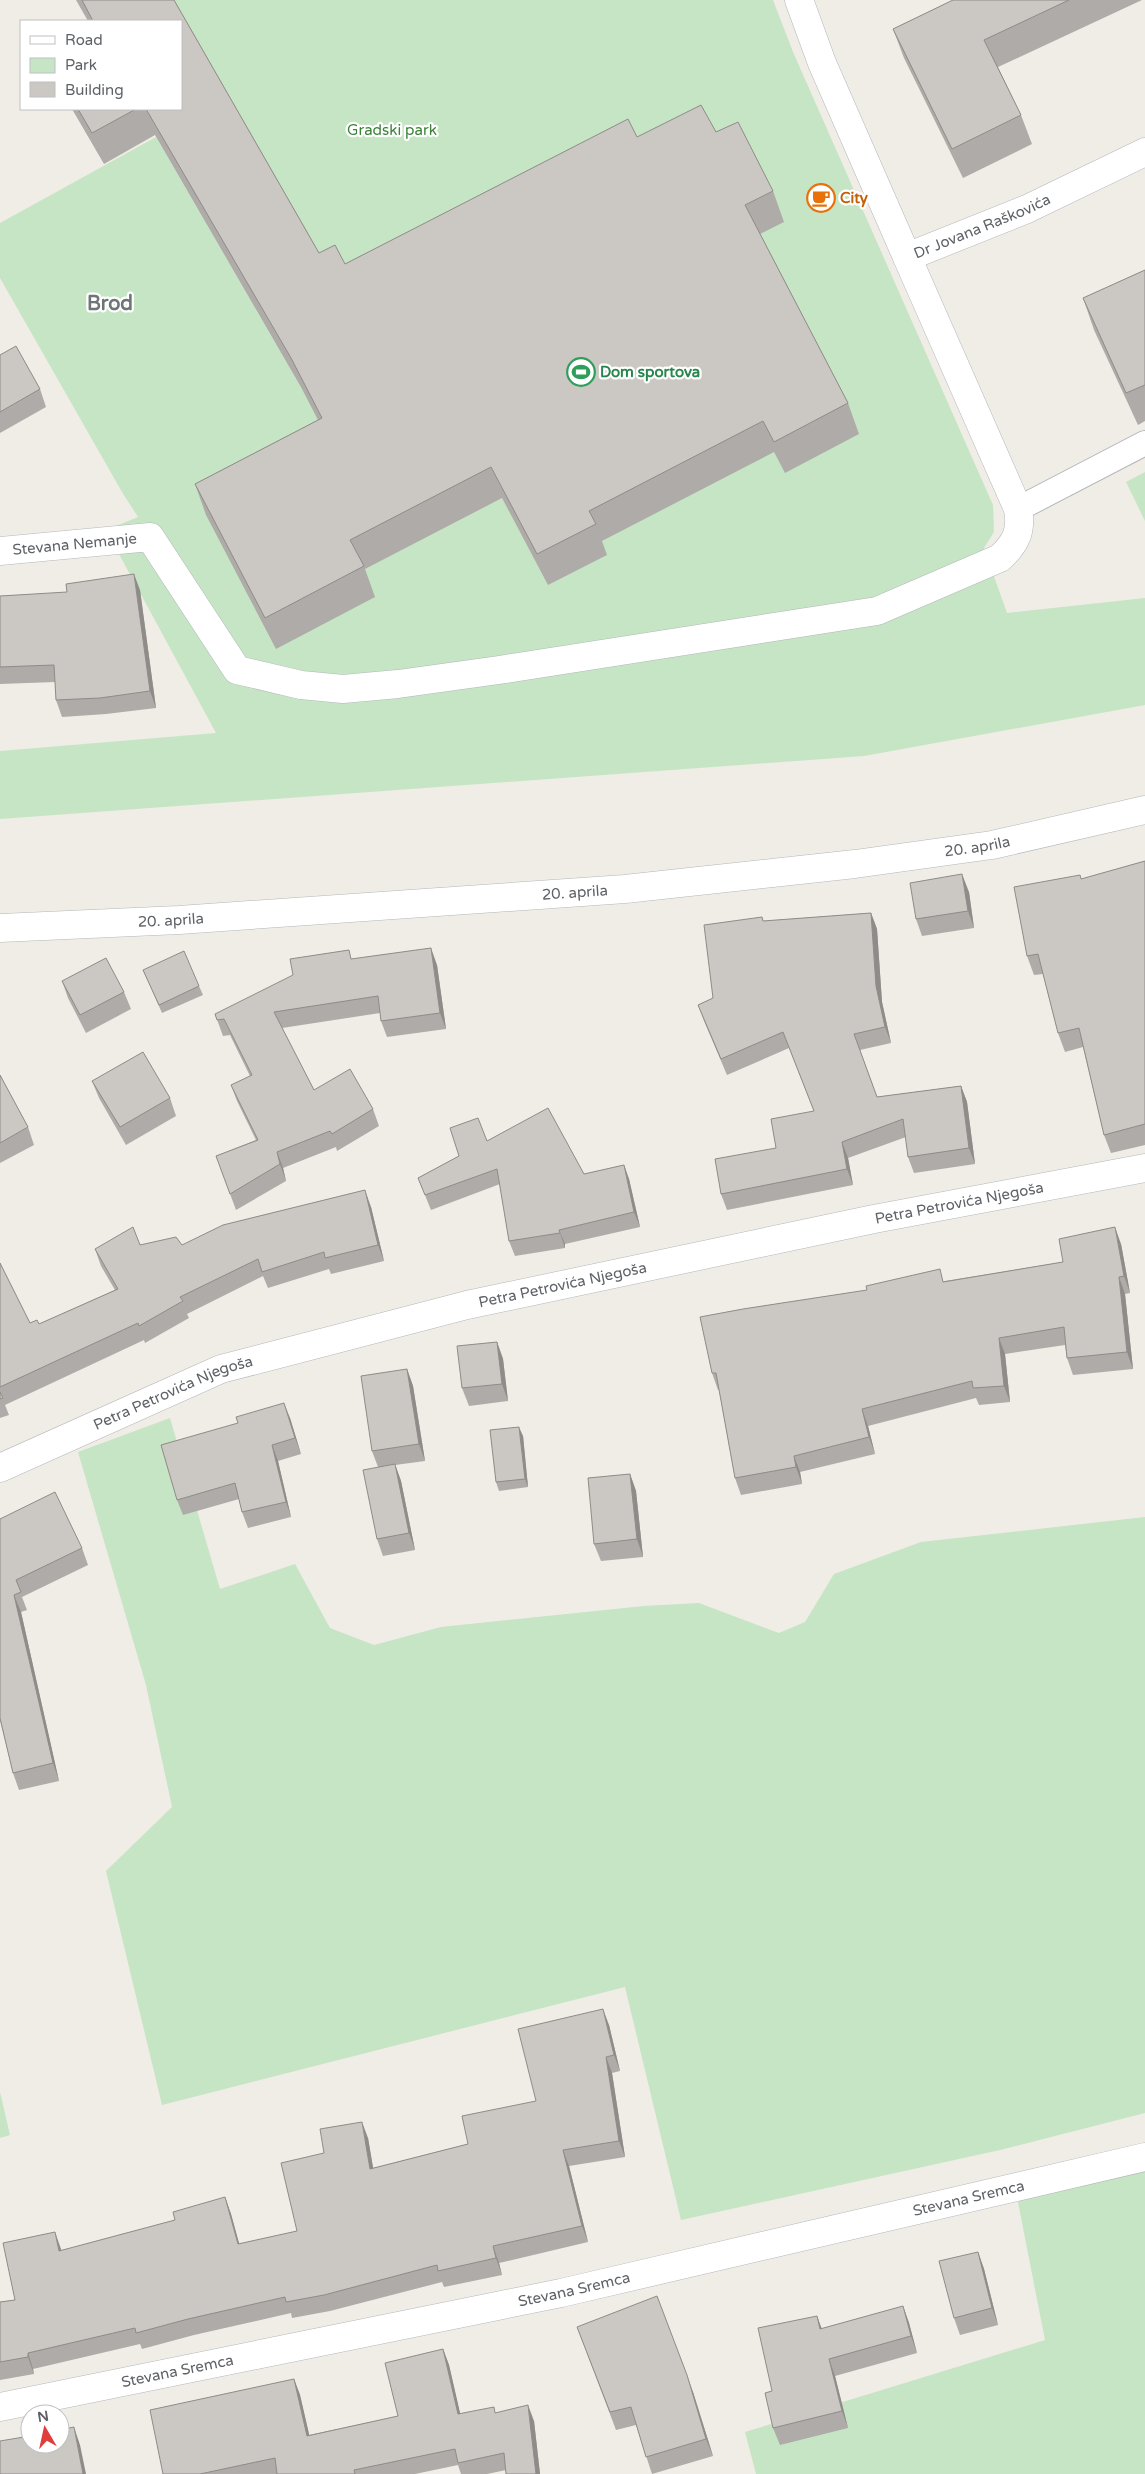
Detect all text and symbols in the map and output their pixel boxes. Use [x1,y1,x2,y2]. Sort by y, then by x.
legend [20,20,182,110]
text: Road [65,31,103,49]
text: Park [65,56,97,74]
text: Building [65,81,124,99]
park label: Gradski park [347,121,437,139]
cafe icon: City [806,183,836,213]
place label: City [840,189,868,208]
street label: Dr Jovana Raškovića [911,190,1053,262]
district label: Brod [87,292,133,316]
sports icon: Dom sportova [566,357,596,387]
place label: Dom sportova [600,363,700,382]
street label: Stevana Nemanje [12,529,138,559]
street label: 20. aprila [943,832,1012,861]
street label: 20. aprila [541,881,609,904]
street label: 20. aprila [137,909,205,931]
street label: Petra Petrovića Njegoša [873,1178,1045,1228]
street label: Petra Petrovića Njegoša [477,1258,648,1311]
street label: Petra Petrovića Njegoša [91,1352,255,1434]
street label: Stevana Sremca [911,2176,1026,2220]
street label: Stevana Sremca [517,2268,632,2310]
street label: Stevana Sremca [120,2351,235,2391]
north arrow [20,2404,70,2454]
text: N [36,2407,50,2426]

